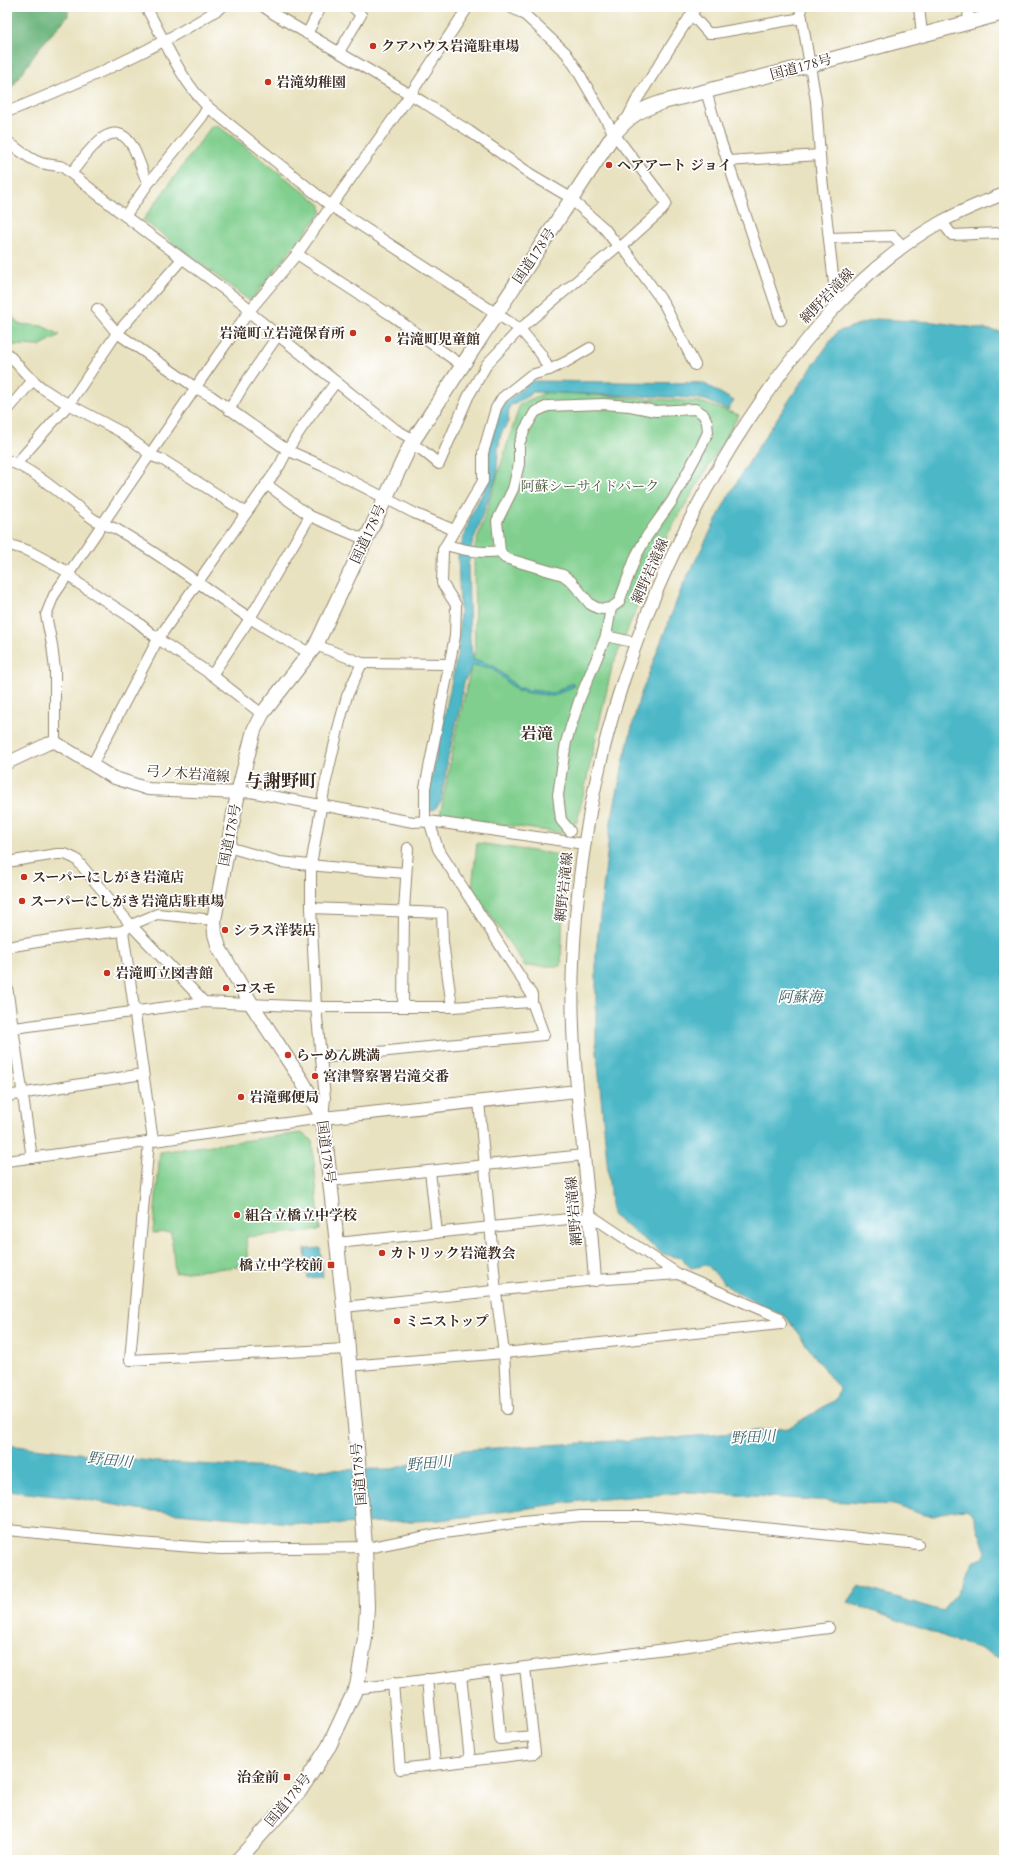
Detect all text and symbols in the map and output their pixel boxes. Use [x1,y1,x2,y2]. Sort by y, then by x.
place label: クアハウス岩滝駐車場 [381,37,519,56]
marker: クアハウス岩滝駐車場 [368,41,378,51]
street label: 国道178号 [768,50,834,84]
place label: 岩滝幼稚園 [276,73,346,92]
marker: 岩滝幼稚園 [263,77,273,87]
place label: ヘアアート ジョイ [617,156,732,175]
marker: ヘアアート ジョイ [604,160,614,170]
street label: 国道178号 [508,224,560,288]
street label: 網野岩滝線 [796,264,858,328]
place label: 岩滝町立岩滝保育所 [219,324,345,343]
marker: 岩滝町立岩滝保育所 [348,328,358,338]
place label: 岩滝町児童館 [396,330,480,349]
marker: 岩滝町児童館 [383,334,393,344]
park label: 阿蘇シーサイドパーク [521,477,659,496]
street label: 国道178号 [346,501,390,567]
street label: 網野岩滝線 [627,535,673,607]
district label: 岩滝 [521,723,553,745]
street label: 弓ノ木岩滝線 [145,762,231,786]
district label: 与謝野町 [245,769,317,794]
street label: 国道178号 [215,802,245,868]
street label: 網野岩滝線 [551,851,577,923]
place label: スーパーにしがき岩滝店 [32,868,185,887]
marker: スーパーにしがき岩滝店 [19,872,29,882]
place label: スーパーにしがき岩滝店駐車場 [30,892,225,911]
marker: スーパーにしがき岩滝店駐車場 [17,896,27,906]
place label: シラス洋装店 [233,921,317,940]
marker: シラス洋装店 [220,925,230,935]
place label: 岩滝町立図書館 [115,964,213,983]
marker: 岩滝町立図書館 [102,968,112,978]
place label: コスモ [234,979,276,998]
marker: コスモ [221,983,231,993]
water label: 阿蘇海 [777,987,824,1007]
place label: らーめん跳満 [296,1046,380,1065]
marker: らーめん跳満 [283,1050,293,1060]
place label: 宮津警察署岩滝交番 [323,1067,449,1086]
marker: 宮津警察署岩滝交番 [310,1071,320,1081]
place label: 岩滝郵便局 [249,1088,319,1107]
marker: 岩滝郵便局 [236,1092,246,1102]
street label: 国道178号 [312,1119,340,1185]
street label: 網野岩滝線 [561,1175,587,1247]
place label: 組合立橋立中学校 [245,1206,357,1225]
marker: 組合立橋立中学校 [232,1210,242,1220]
place label: カトリック岩滝教会 [390,1244,515,1263]
marker: カトリック岩滝教会 [377,1248,387,1258]
place label: 橋立中学校前 [239,1256,323,1275]
marker: 橋立中学校前 [326,1260,336,1270]
place label: ミニストップ [405,1312,489,1331]
marker: ミニストップ [392,1316,402,1326]
water label: 野田川 [730,1426,778,1448]
street label: 国道178号 [347,1442,371,1506]
water label: 野田川 [87,1448,135,1473]
water label: 野田川 [406,1451,454,1475]
place label: 治金前 [237,1768,279,1787]
street label: 国道178号 [261,1769,315,1831]
marker: 治金前 [282,1772,292,1782]

